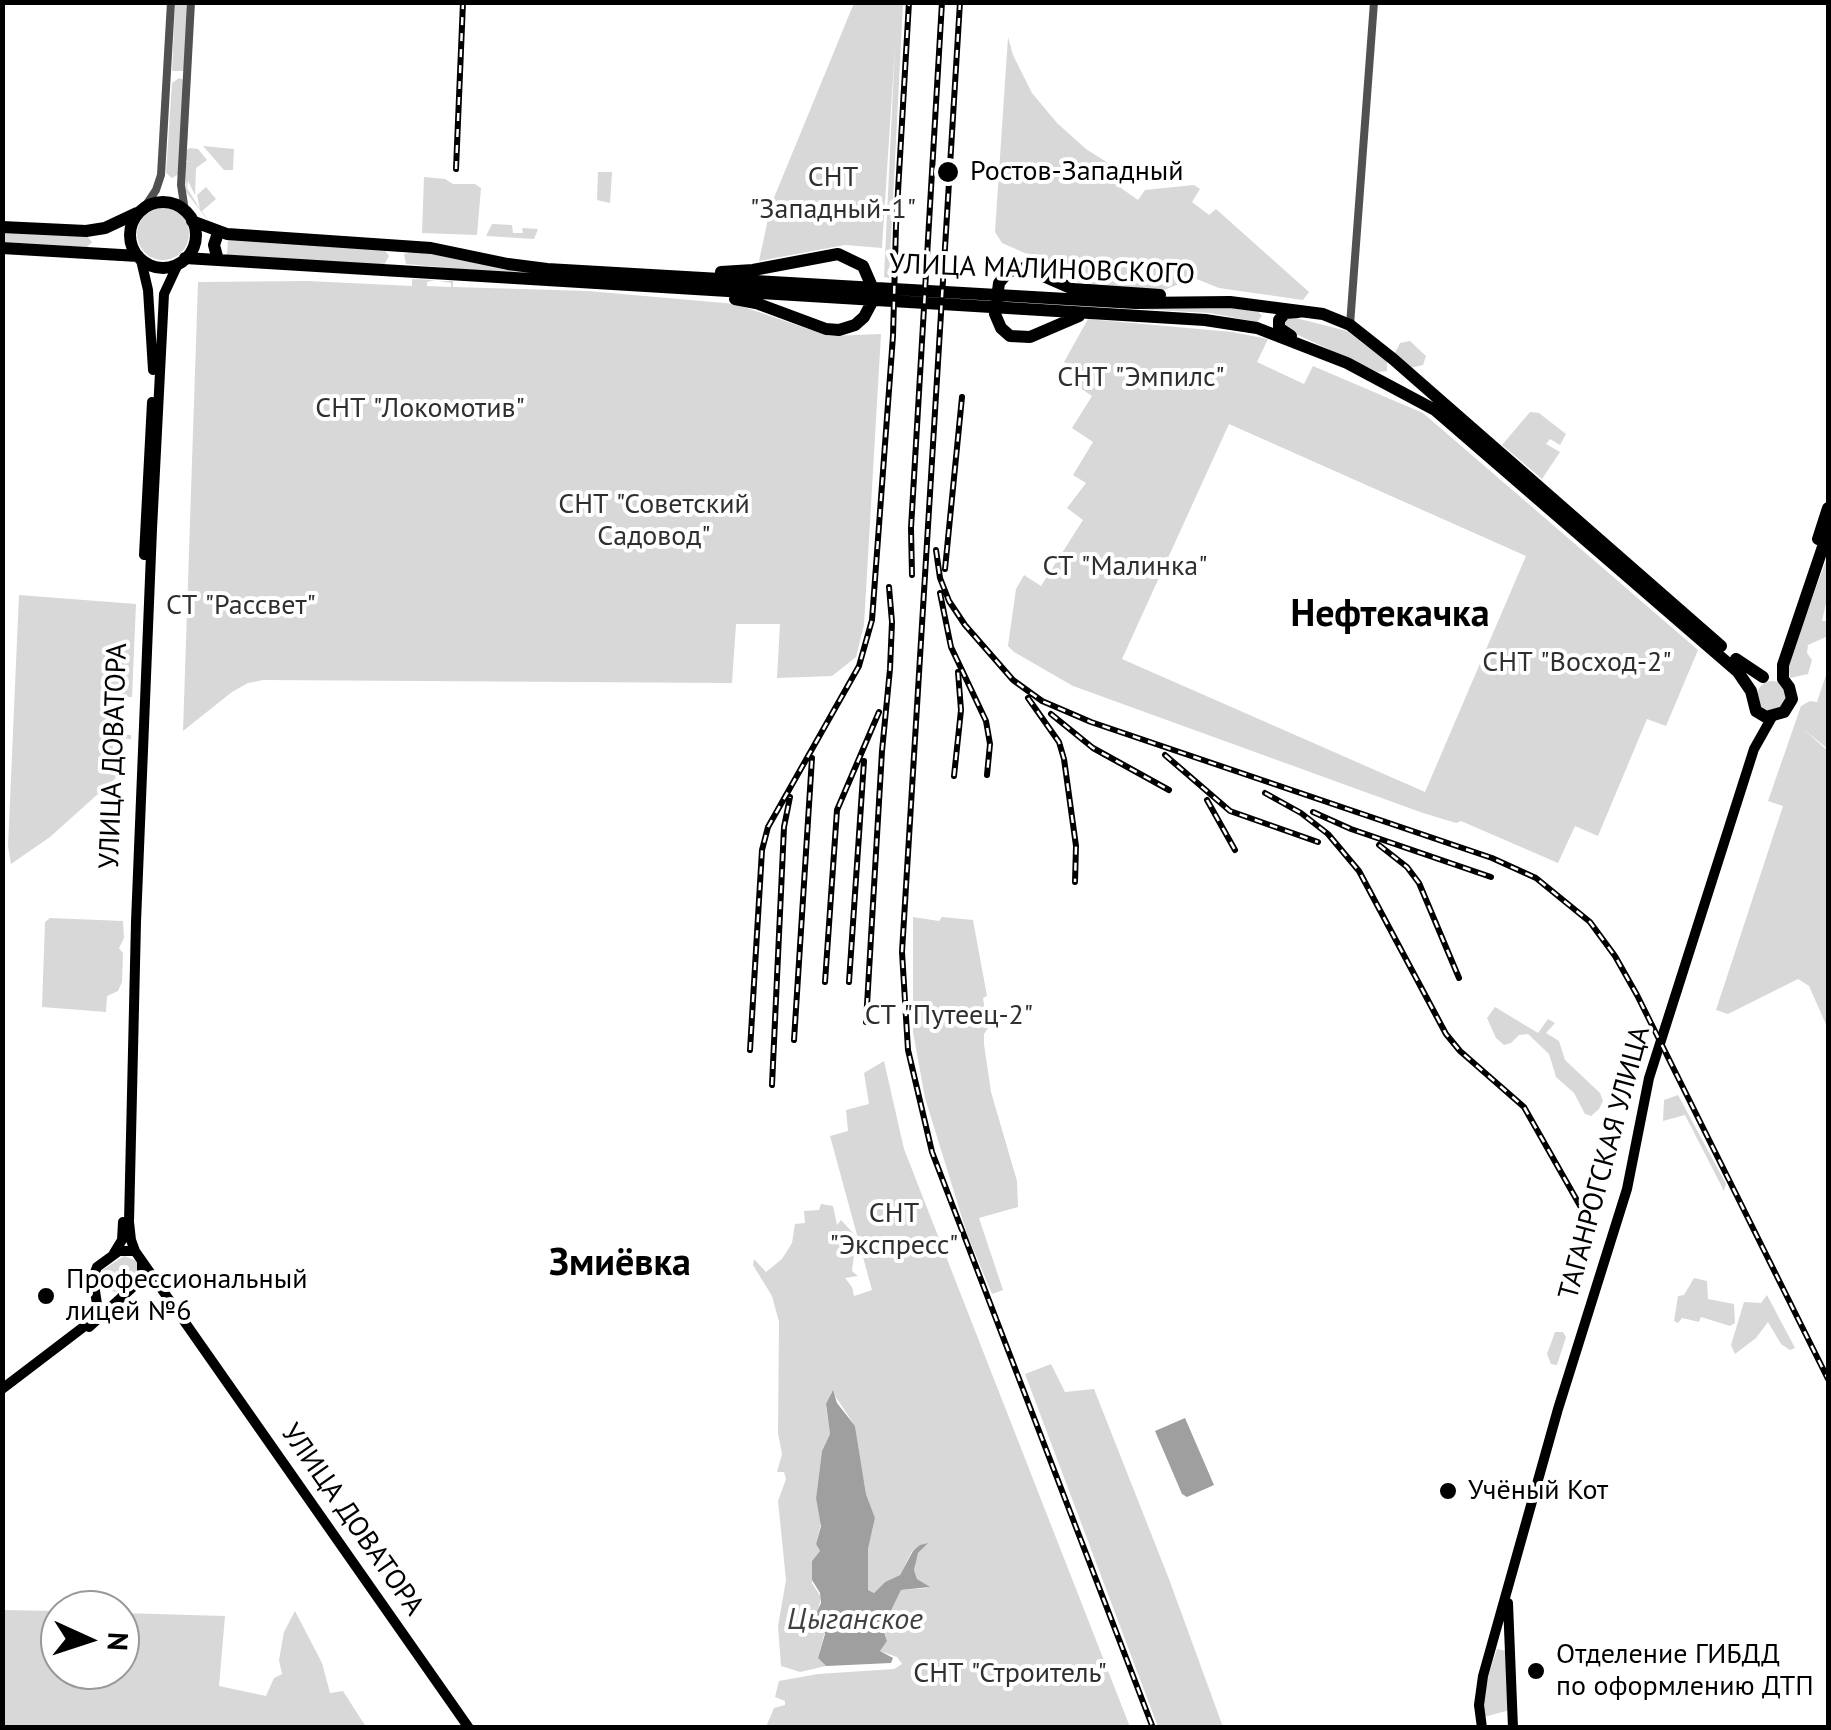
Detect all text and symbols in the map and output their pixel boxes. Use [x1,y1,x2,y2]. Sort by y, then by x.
place label: Ростов-Западный [970,155,1184,189]
marker: Ростов-Западный [935,159,961,185]
park label: СНТ "Западный-1" [750,161,916,227]
street label: УЛИЦА МАЛИНОВСКОГО [888,248,1196,292]
park label: СНТ "Эмпилс" [1057,361,1225,395]
park label: СНТ "Локомотив" [315,392,525,426]
park label: СНТ "Советский Садовод" [558,488,750,554]
park label: СТ "Малинка" [1042,550,1208,584]
park label: СТ "Рассвет" [166,589,316,623]
district label: Нефтекачка [1290,592,1490,638]
street label: УЛИЦА ДОВАТОРА [93,642,135,870]
park label: СНТ "Восход-2" [1482,646,1672,680]
park label: СТ "Путеец-2" [865,999,1033,1033]
street label: ТАГАНРОГСКАЯ УЛИЦА [1552,1023,1658,1303]
park label: СНТ "Экспресс" [830,1197,958,1263]
district label: Змиёвка [549,1241,691,1287]
place label: Профессиональный лицей №6 [66,1263,307,1329]
marker: Профессиональный лицей №6 [35,1285,57,1307]
street label: УЛИЦА ДОВАТОРА [273,1418,431,1622]
place label: Учёный Кот [1468,1474,1608,1508]
marker: Учёный Кот [1437,1480,1459,1502]
north arrow [40,1590,140,1690]
water label: Цыганское [787,1602,923,1638]
text: N [100,1631,137,1652]
place label: Отделение ГИБДД по оформлению ДТП [1556,1638,1814,1704]
park label: СНТ "Строитель" [913,1657,1107,1691]
marker: Отделение ГИБДД по оформлению ДТП [1525,1660,1547,1682]

